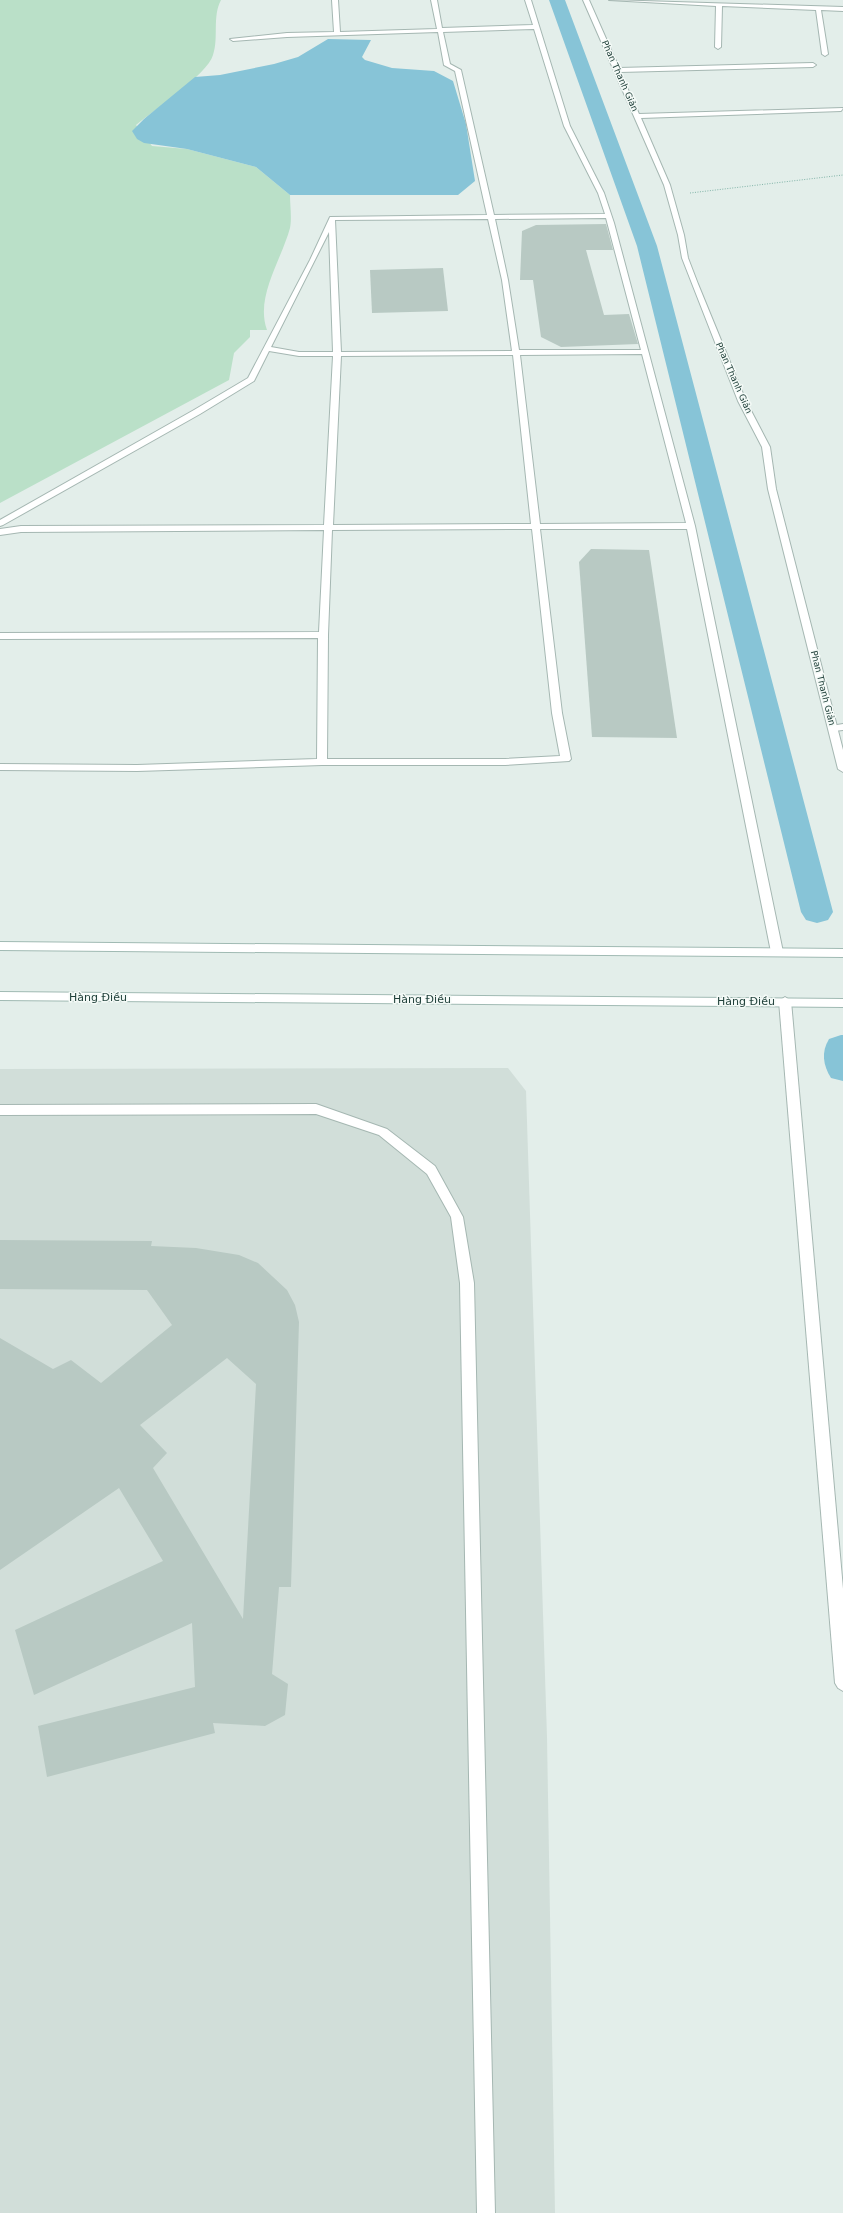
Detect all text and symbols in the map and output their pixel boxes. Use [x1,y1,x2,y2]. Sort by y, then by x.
street label: Phan Thanh Giản [600,39,640,113]
street label: Phan Thanh Giản [714,341,754,415]
street label: Phan Thanh Giản [809,649,837,727]
street label: Hàng Điều [69,991,127,1004]
street label: Hàng Điều [393,993,451,1006]
street label: Hàng Điều [717,995,775,1008]

